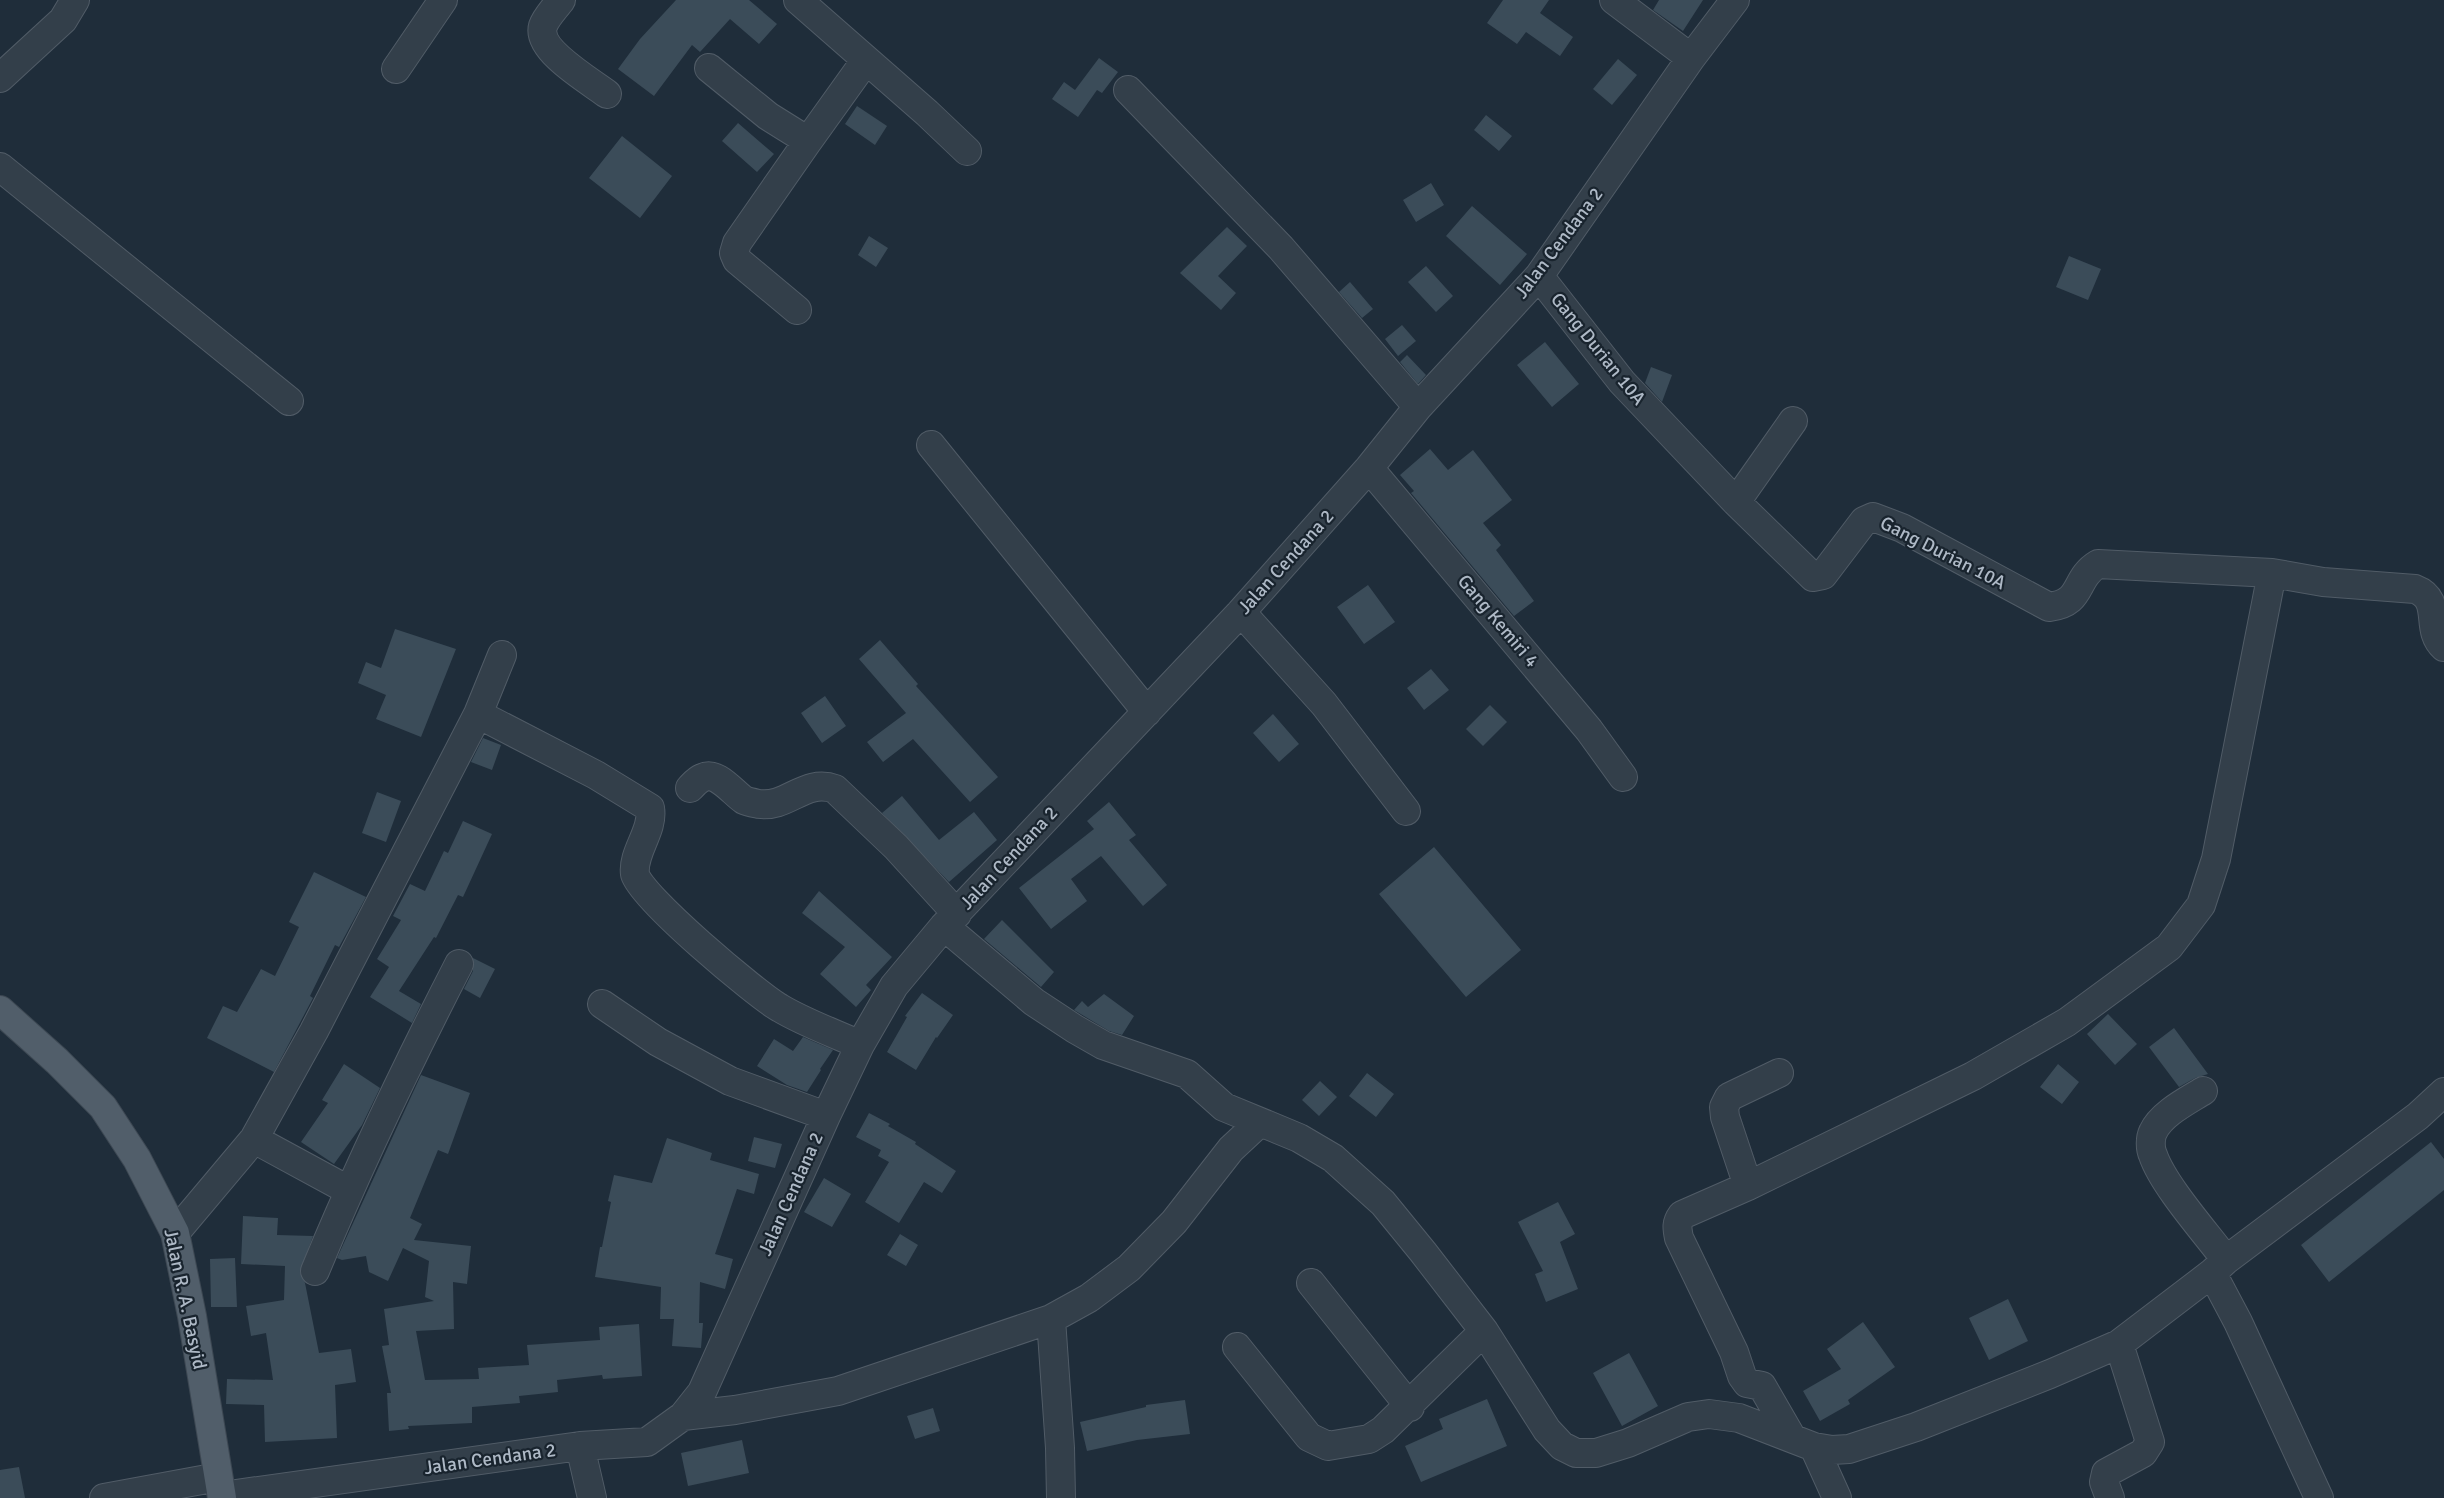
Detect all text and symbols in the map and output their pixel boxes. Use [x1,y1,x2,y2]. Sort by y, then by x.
street label: Jalan Cendana 2 [1509,183,1609,303]
street label: Gang Durian 10A [1545,288,1651,410]
street label: Jalan Cendana 2 [1233,505,1339,619]
street label: Gang Durian 10A [1876,511,2010,595]
street label: Gang Kemiri 4 [1452,570,1544,672]
street label: Jalan Cendana 2 [955,801,1063,915]
street label: Jalan Cendana 2 [753,1128,829,1260]
street label: Jalan R. A. Basyid [158,1226,212,1372]
street label: Jalan Cendana 2 [423,1438,557,1480]

